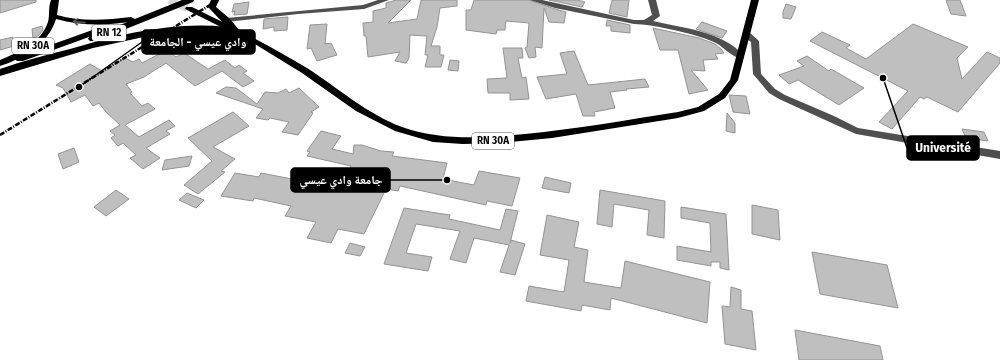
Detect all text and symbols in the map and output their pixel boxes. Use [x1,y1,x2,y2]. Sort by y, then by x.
one-way arrow [72,18,85,26]
road number: RN 12 [92,25,126,41]
callout: وادي عيسي - الجامعة [142,30,255,54]
text: وادي عيسي - الجامعة [150,35,246,52]
road number: RN 30A [12,38,54,54]
road number: RN 30A [472,133,514,149]
callout: Université [907,136,979,160]
text: Université [915,141,971,155]
callout: جامعة وادي عيسي [291,168,390,192]
text: جامعة وادي عيسي [300,173,383,190]

